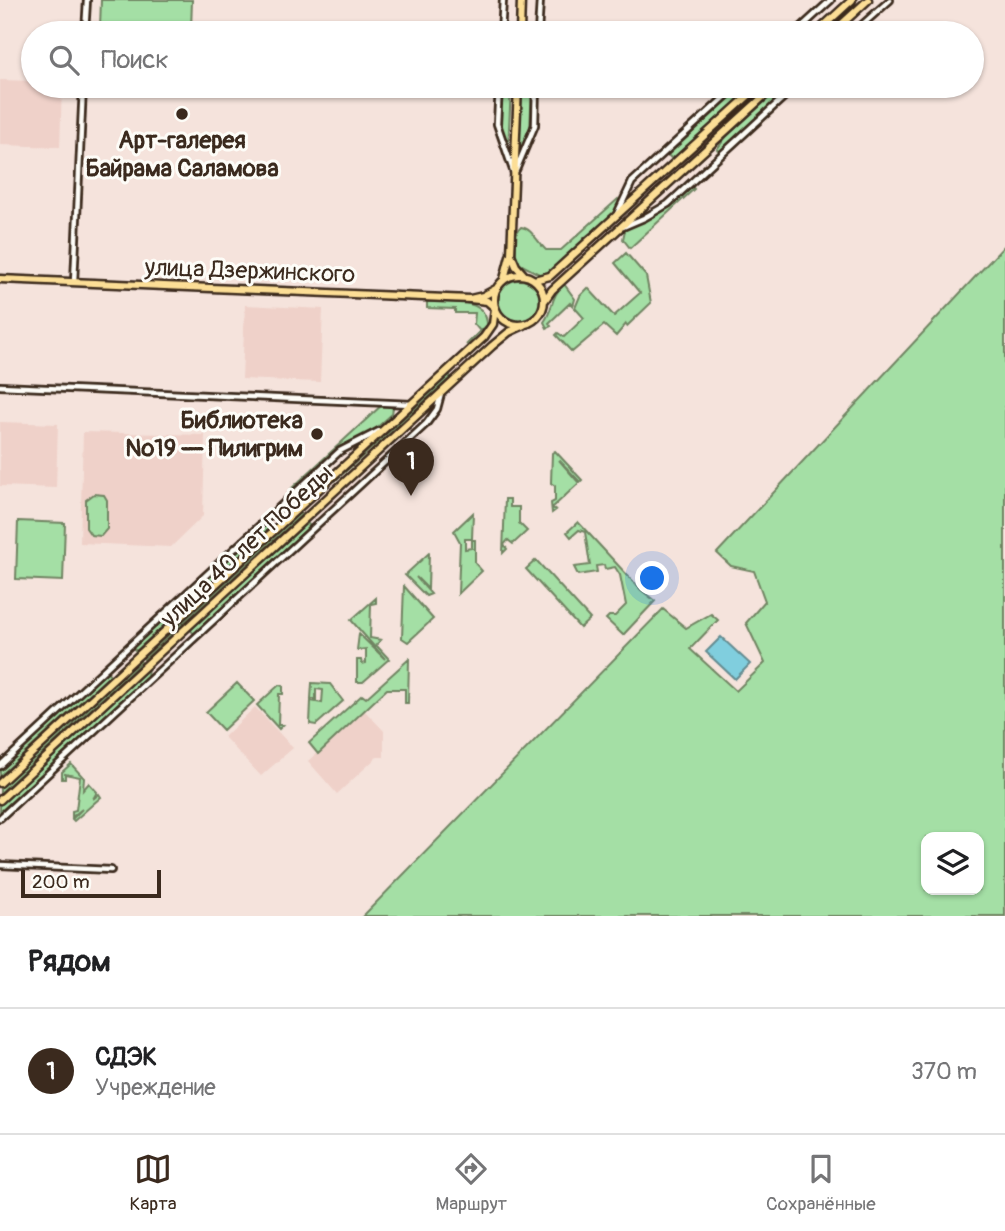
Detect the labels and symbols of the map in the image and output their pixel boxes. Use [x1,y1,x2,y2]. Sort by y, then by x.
marker: Арт-галерея Байрама Саламова [174,106,190,122]
place label: Арт-галерея Байрама Саламова [85,126,279,183]
street label: улица Дзержинского [143,253,356,289]
place label: Библиотека №19 — Пилигрим [125,406,303,463]
marker: Библиотека №19 — Пилигрим [309,426,325,442]
pin: 1 [388,438,434,496]
street label: улица 40 лет Победы [154,459,339,634]
your location [635,561,669,595]
scale bar [21,867,161,899]

